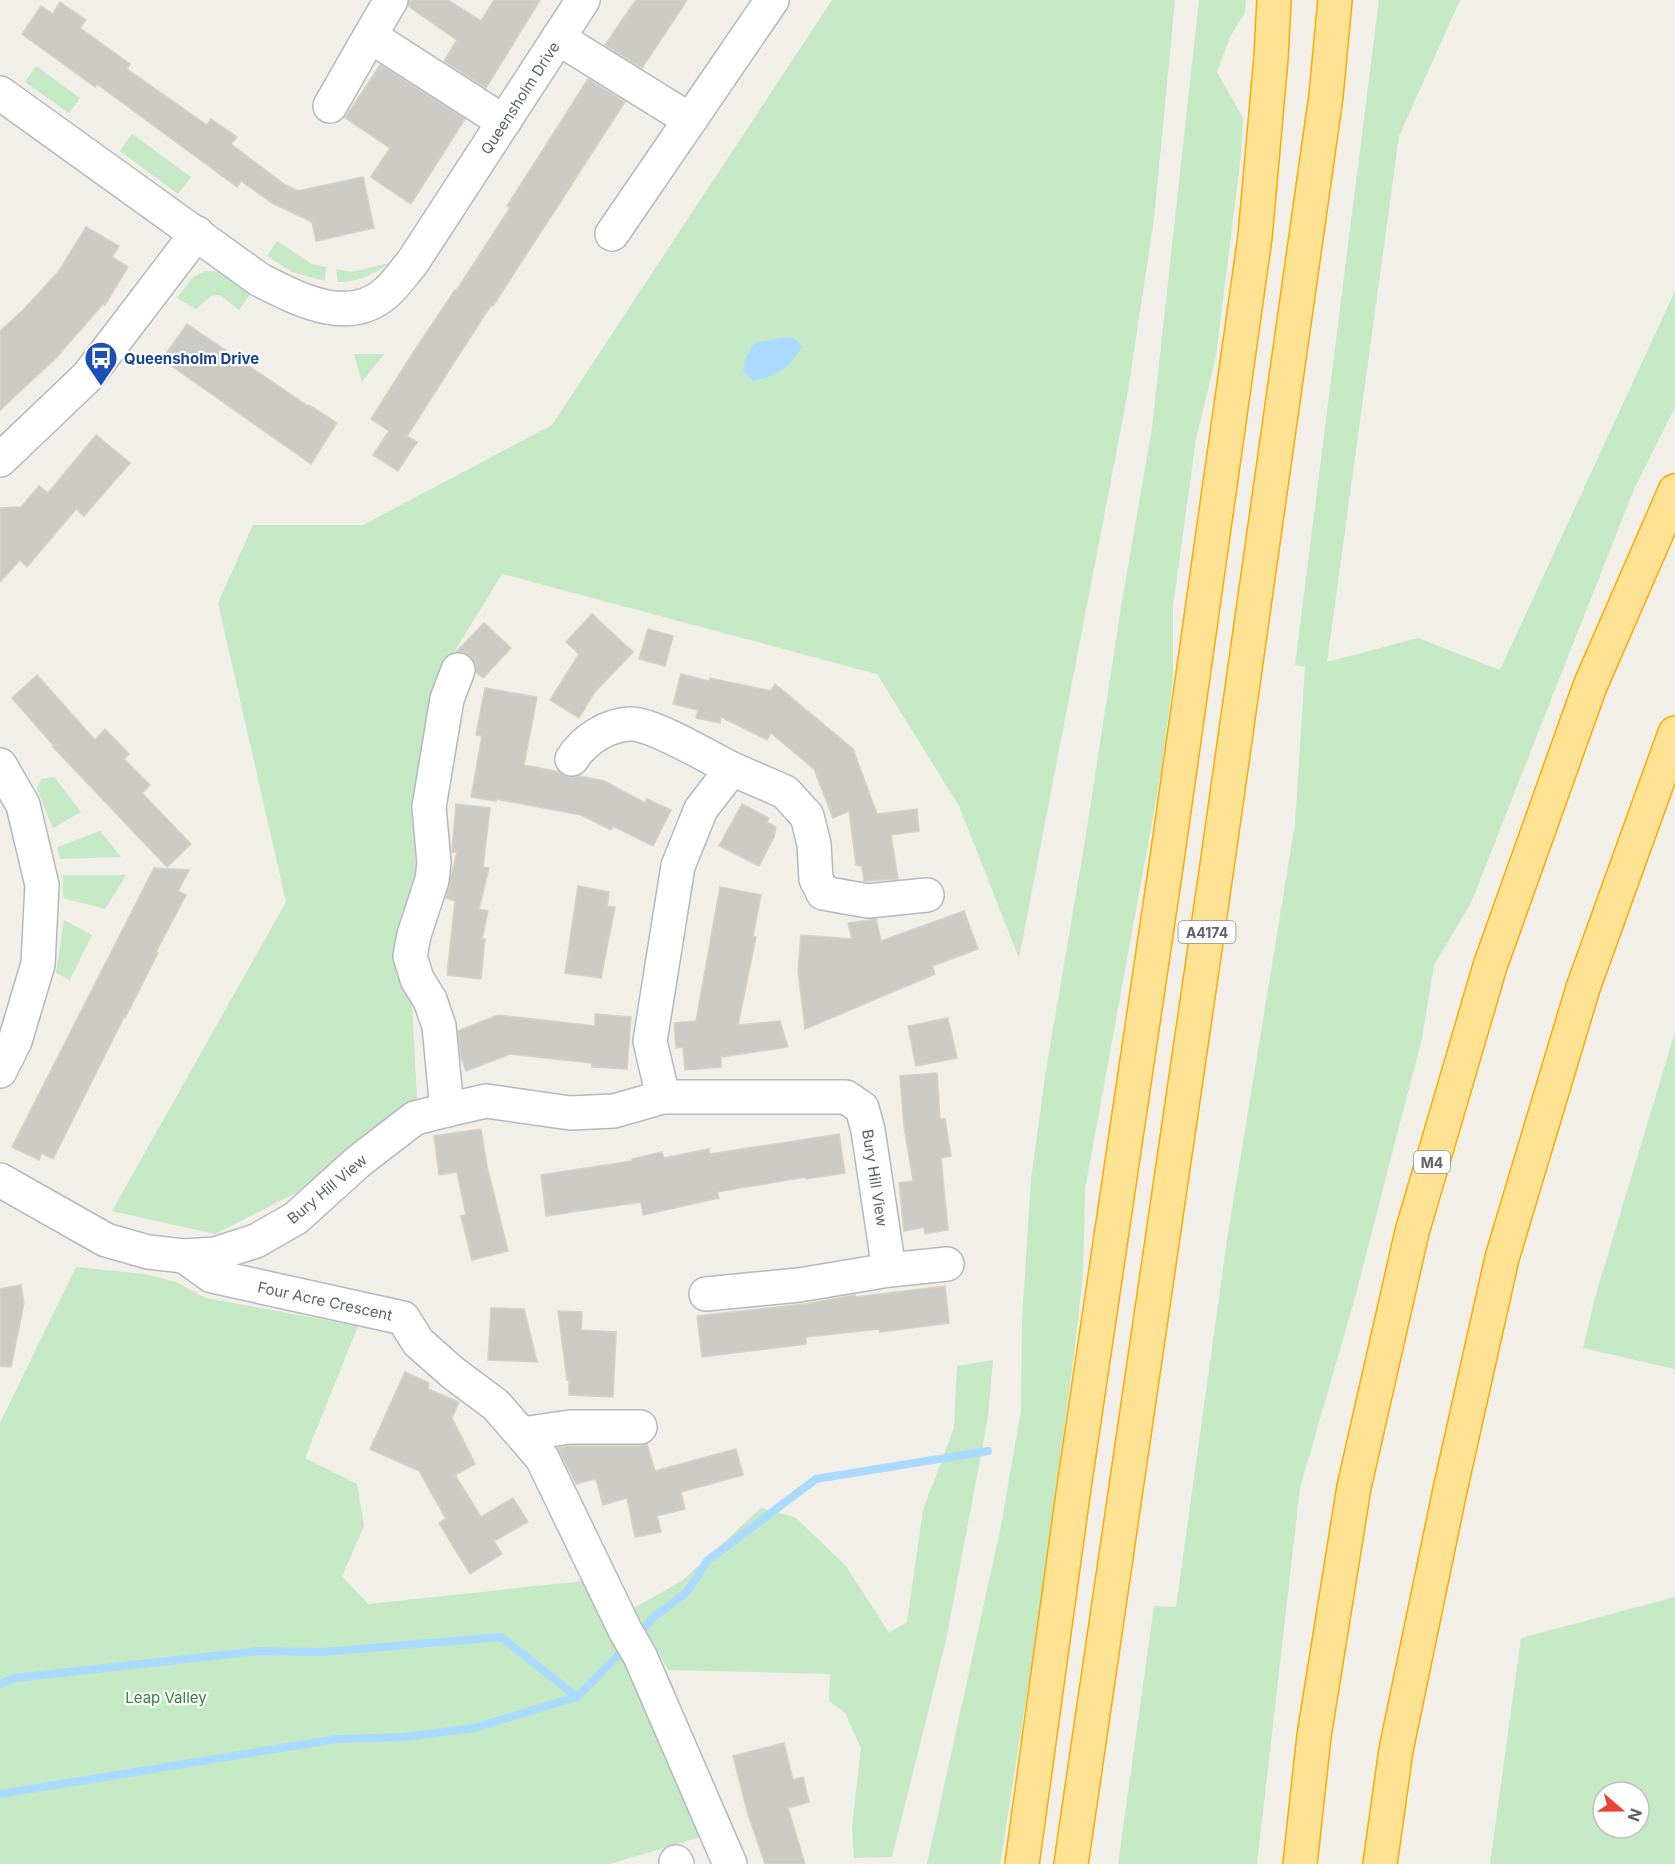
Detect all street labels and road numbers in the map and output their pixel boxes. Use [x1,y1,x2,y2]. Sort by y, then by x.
street label: Queensholm Drive [476,38,564,158]
road number: A4174 [1178,921,1236,943]
street label: Bury Hill View [858,1128,892,1228]
street label: Bury Hill View [283,1150,371,1228]
road number: M4 [1414,1151,1450,1173]
street label: Four Acre Crescent [256,1277,394,1325]

